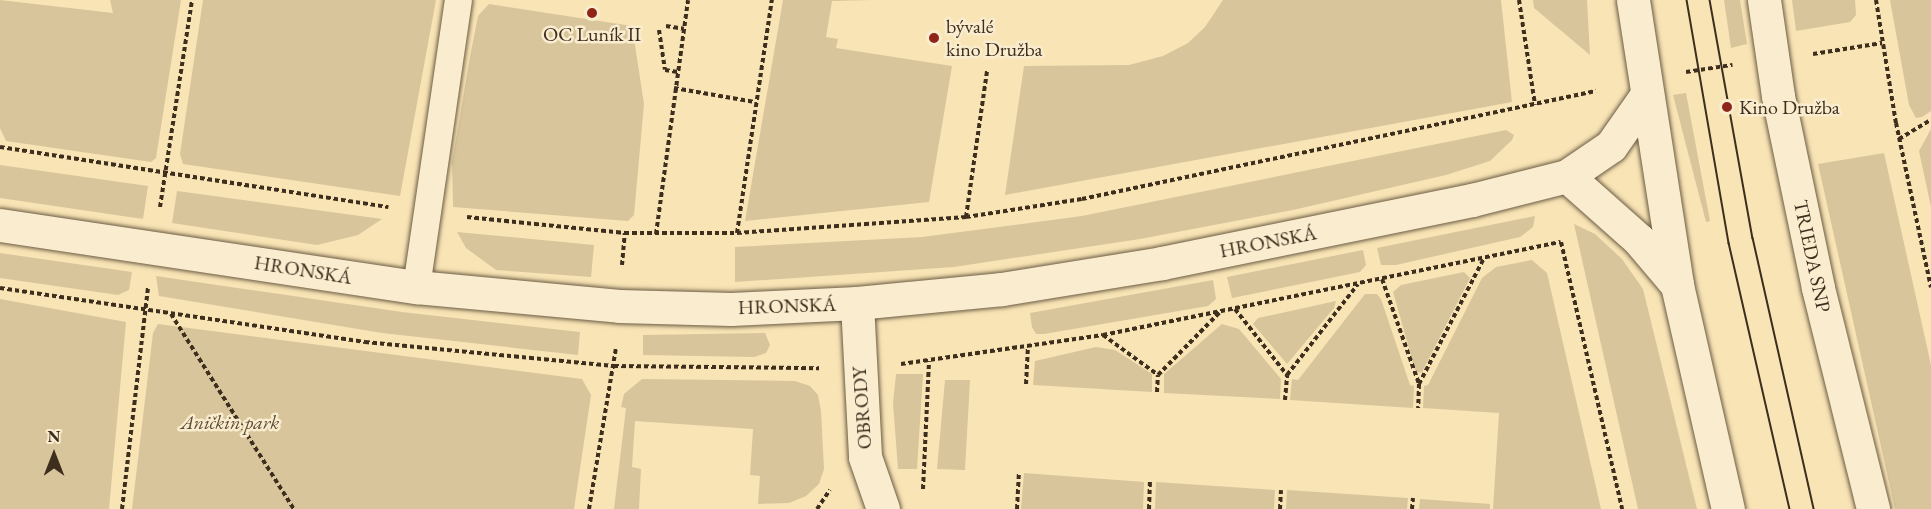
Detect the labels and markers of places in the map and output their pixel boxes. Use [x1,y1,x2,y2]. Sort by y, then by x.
marker: OC Luník II [585,6,599,20]
place label: bývalé kino Družba [946,14,1042,61]
place label: OC Luník II [543,22,641,46]
marker: bývalé kino Družba [927,31,941,45]
place label: Kino Družba [1739,95,1840,119]
marker: Kino Družba [1720,100,1734,114]

